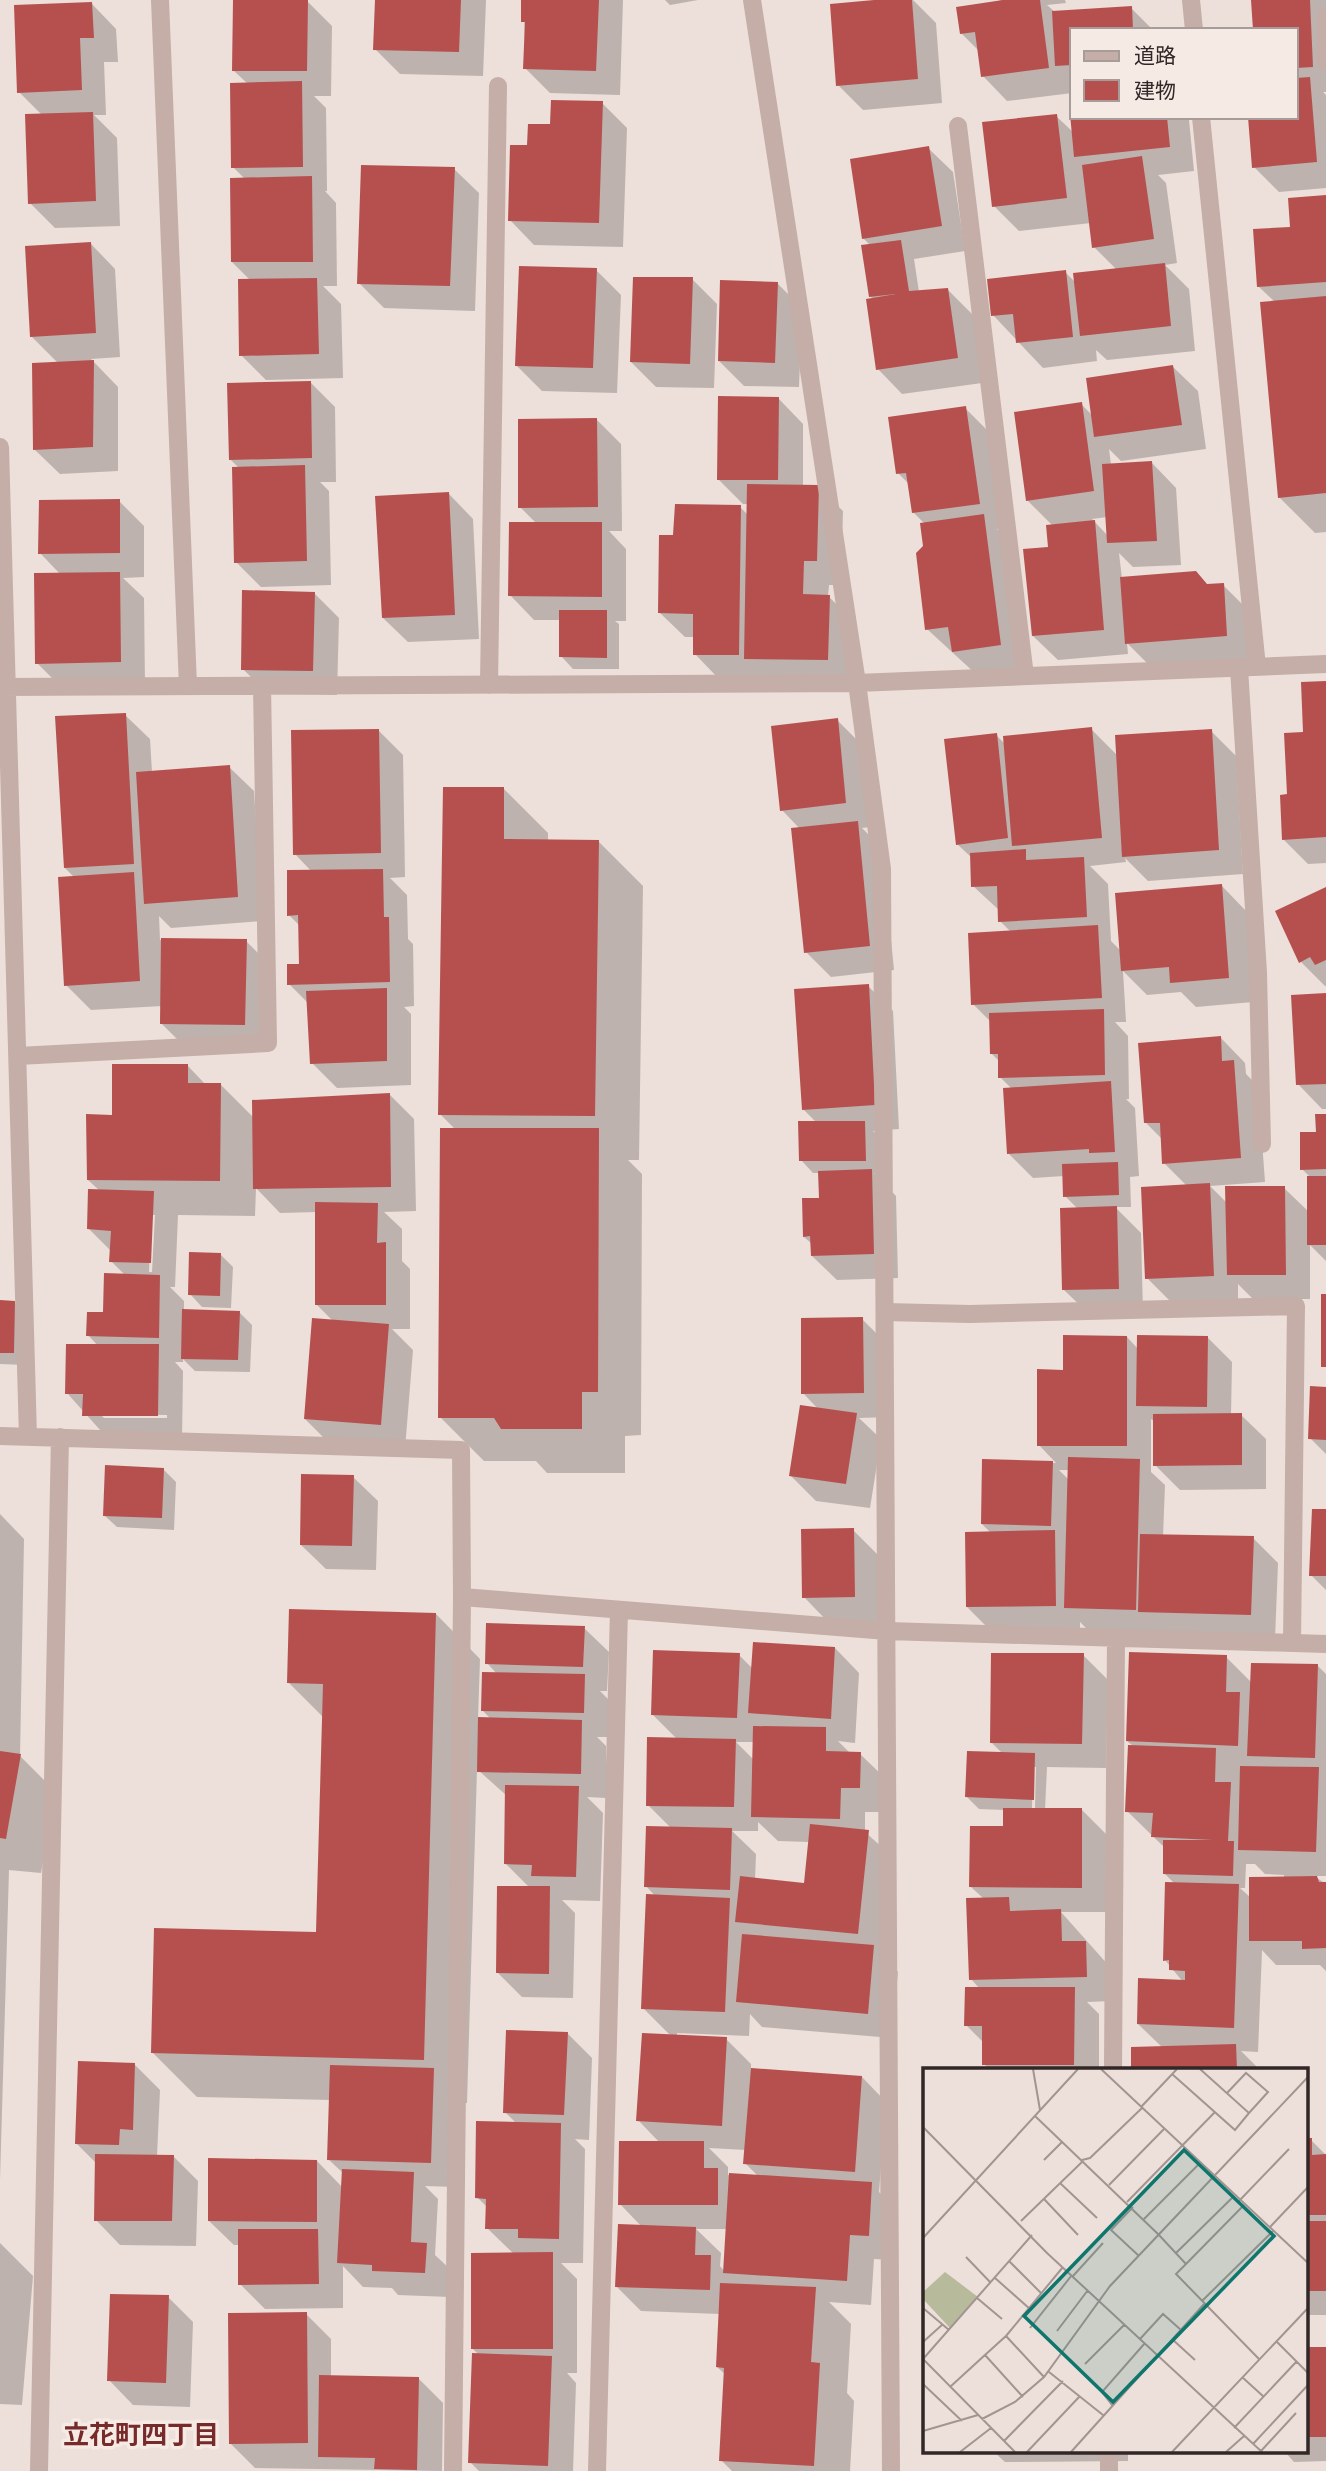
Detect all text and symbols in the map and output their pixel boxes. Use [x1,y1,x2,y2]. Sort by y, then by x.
legend [1070,28,1298,119]
text: 道路 [1134,44,1176,68]
text: 建物 [1134,79,1176,103]
inset map [923,2068,1308,2454]
district label: 立花町四丁目 [63,2420,219,2450]

